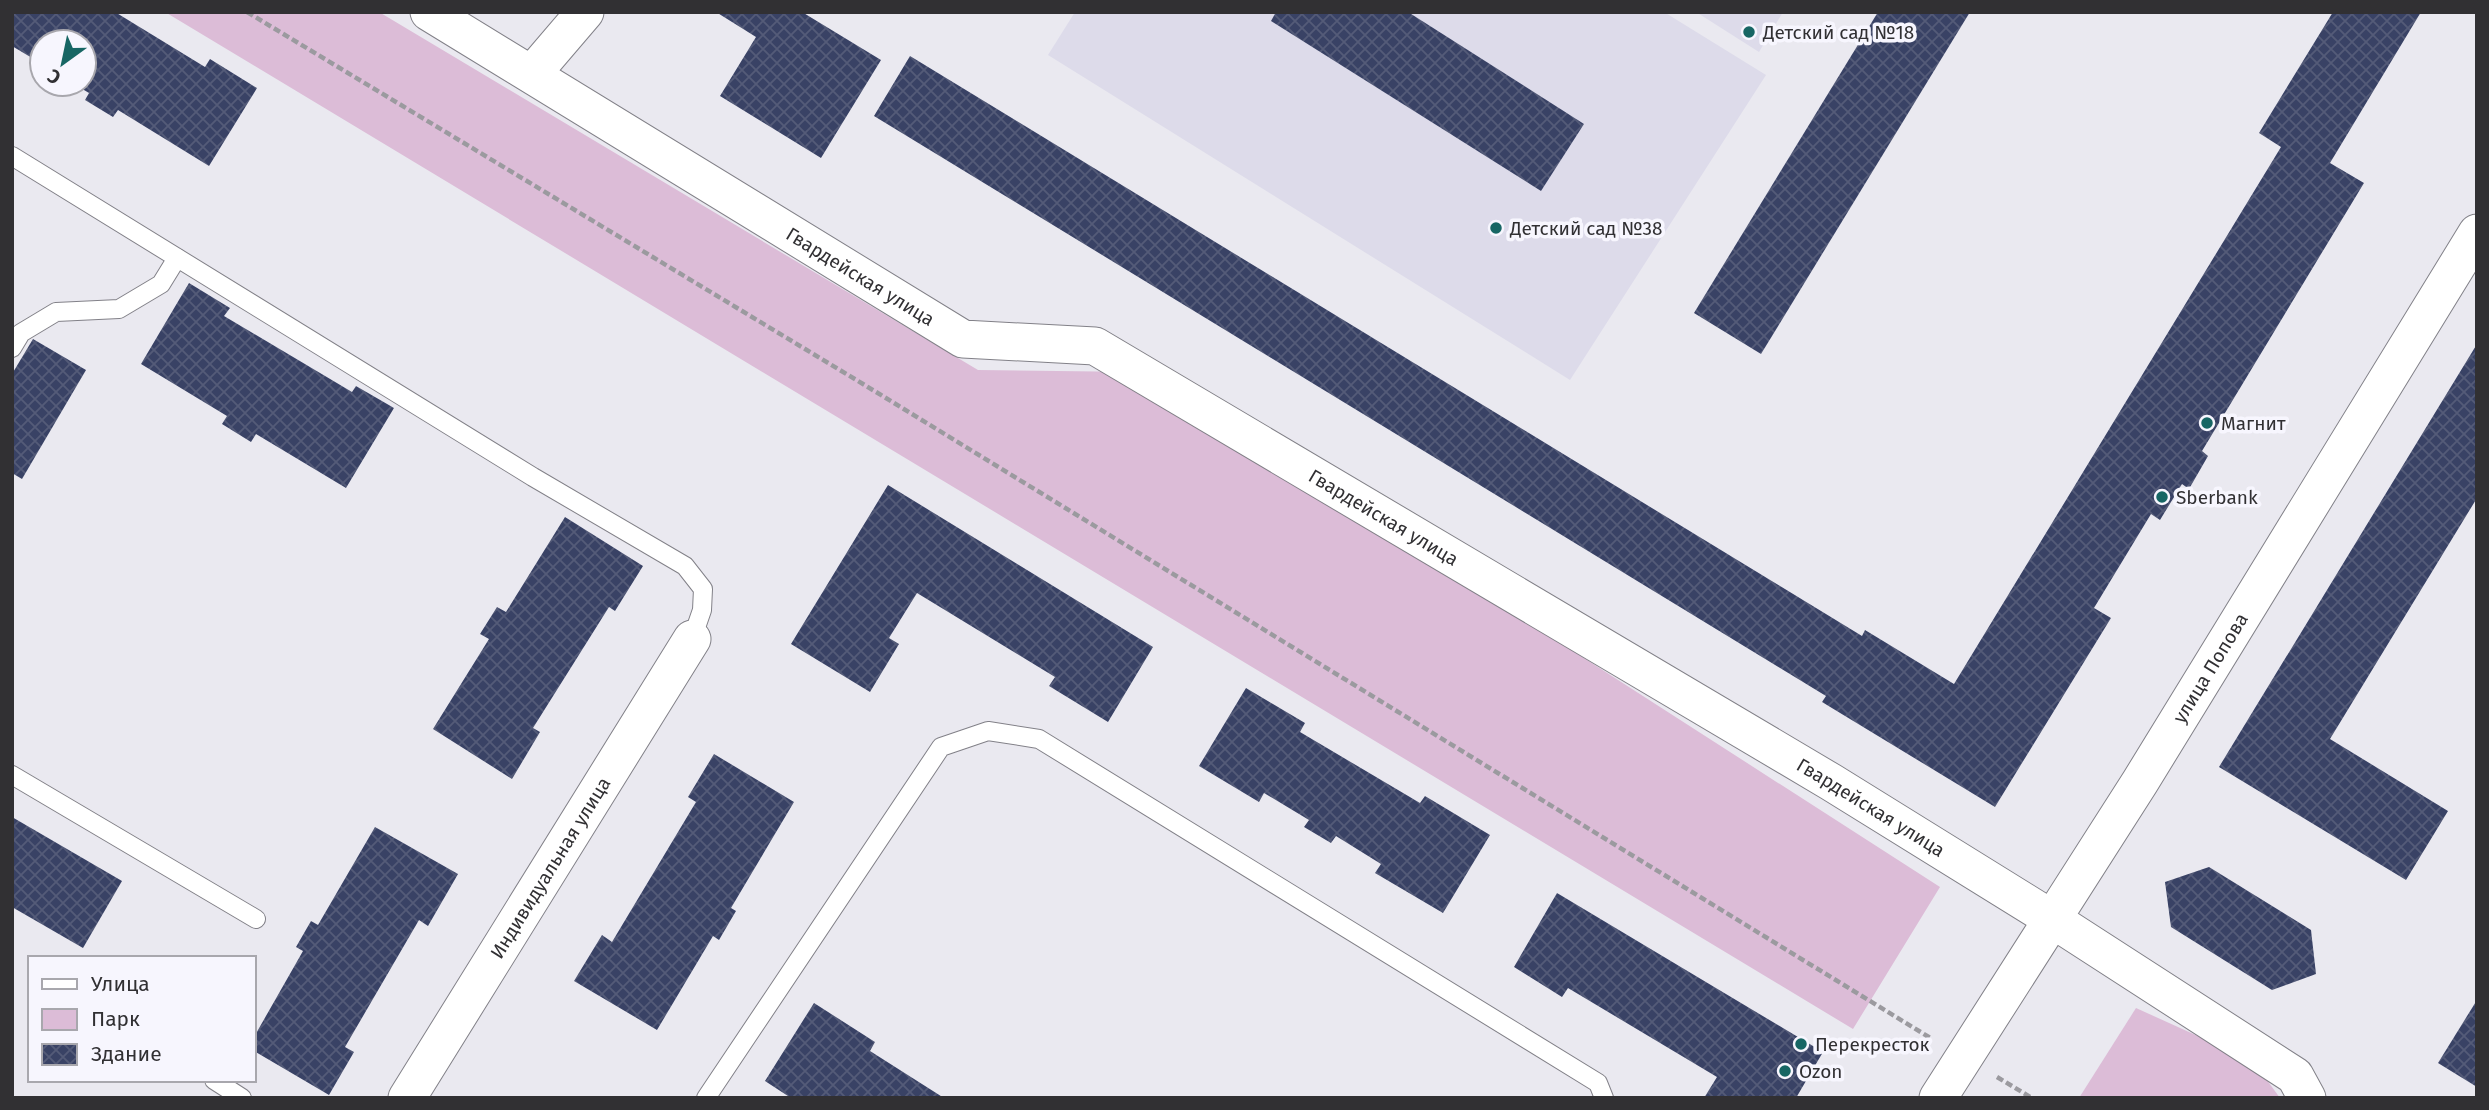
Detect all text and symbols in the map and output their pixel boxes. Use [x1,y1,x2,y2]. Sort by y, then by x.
place label: Детский сад №18 [1762,21,1914,44]
marker: Детский сад №18 [1741,24,1757,40]
north arrow [28,28,98,98]
text: С [43,64,65,89]
place label: Детский сад №38 [1509,217,1663,240]
marker: Детский сад №38 [1488,220,1504,236]
street label: Гвардейская улица [782,222,939,331]
place label: Магнит [2221,412,2286,435]
marker: Магнит [2199,415,2215,431]
street label: Гвардейская улица [1305,464,1463,571]
place label: Sberbank [2176,486,2258,509]
marker: Sberbank [2154,489,2170,505]
street label: улица Попова [2168,609,2253,727]
street label: Гвардейская улица [1792,753,1949,862]
street label: Индивидуальная улица [485,773,615,963]
legend [28,956,256,1082]
text: Улица [91,971,150,997]
text: Парк [91,1006,140,1032]
place label: Перекресток [1815,1033,1930,1056]
marker: Перекресток [1793,1036,1809,1052]
text: Здание [91,1041,162,1067]
place label: Ozon [1799,1060,1842,1083]
marker: Ozon [1777,1063,1793,1079]

